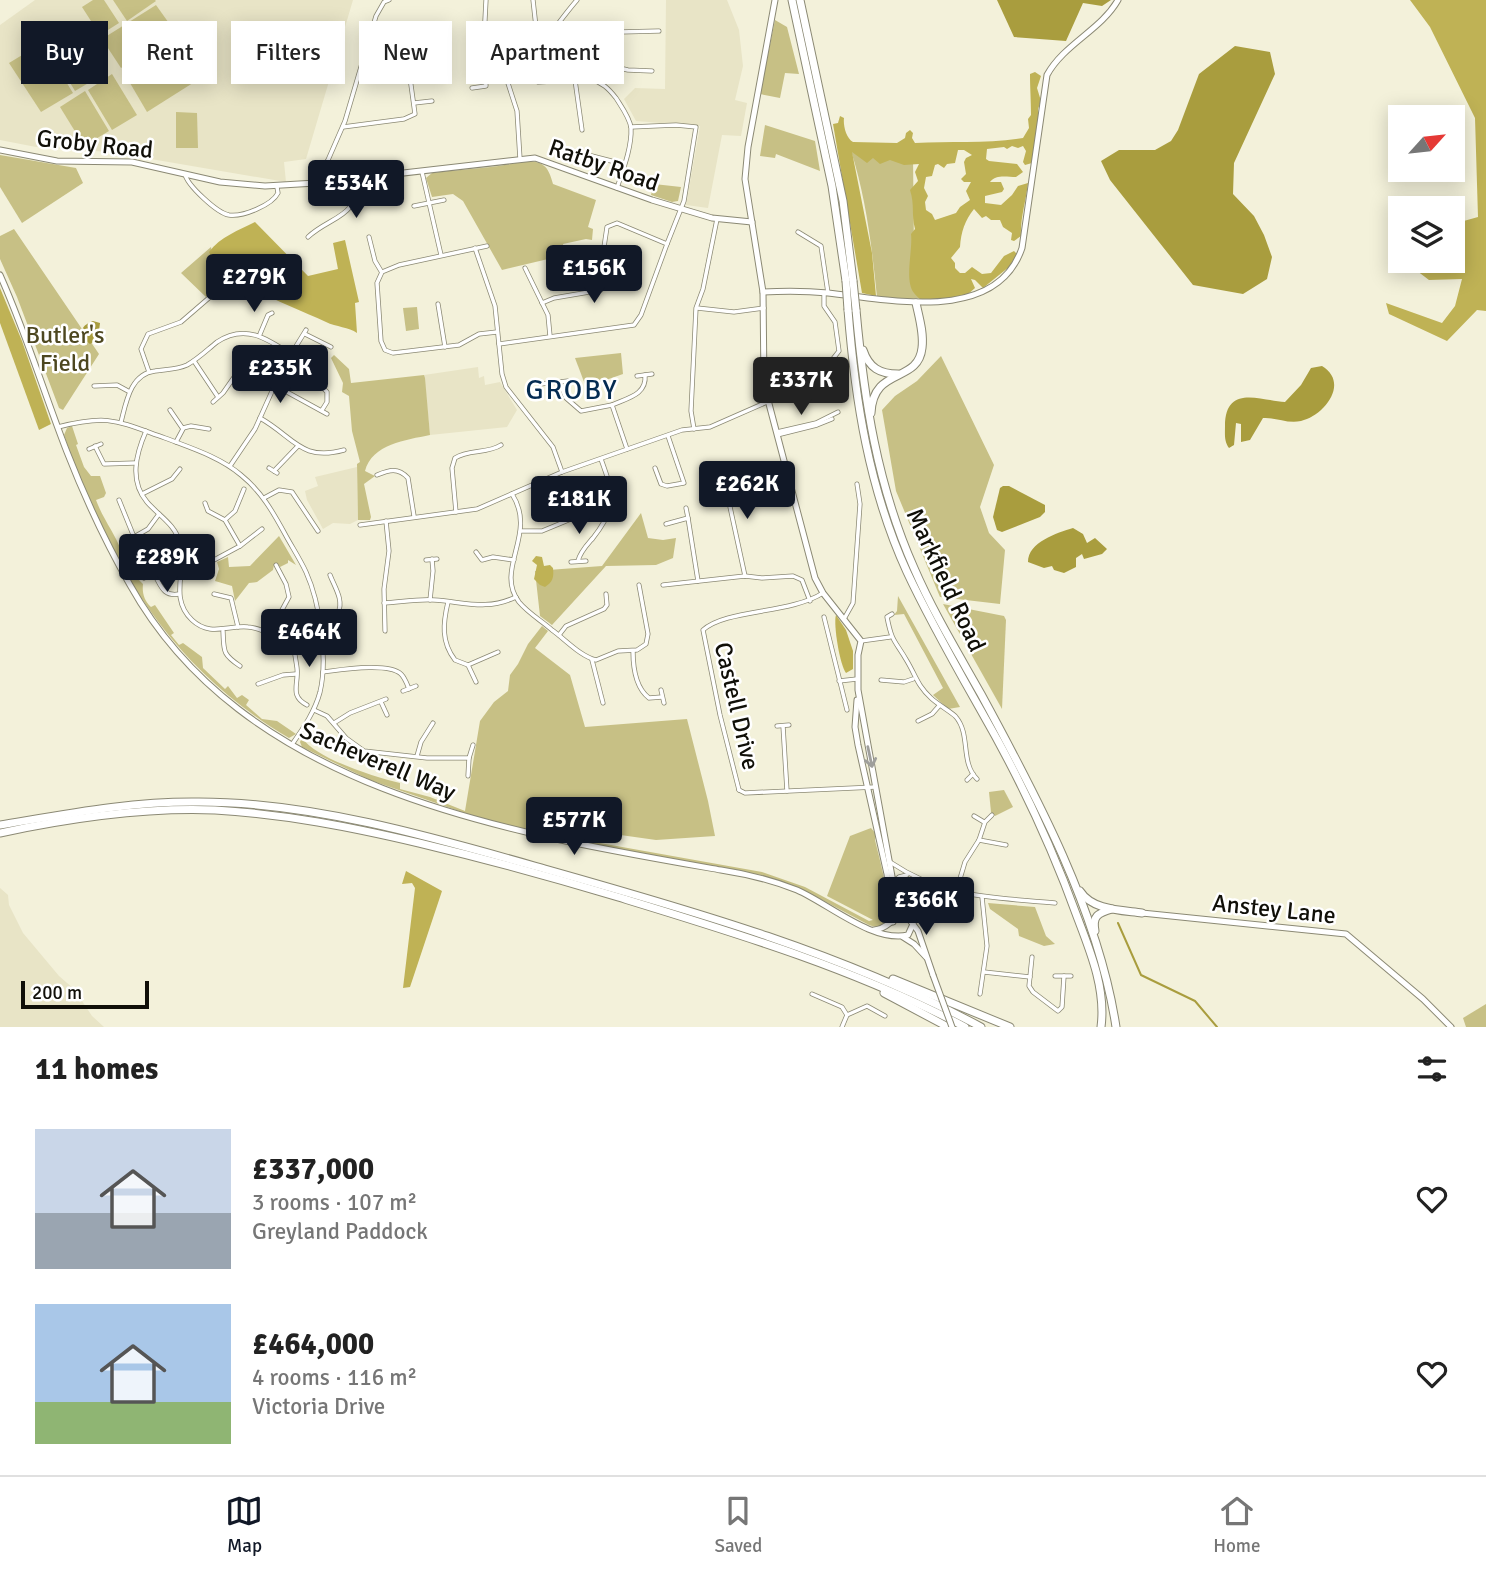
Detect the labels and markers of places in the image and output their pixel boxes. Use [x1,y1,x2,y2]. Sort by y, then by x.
pin: £534K [307,160,405,220]
pin: £156K [545,246,643,305]
pin: £279K [205,254,303,314]
pin: £235K [231,346,329,405]
pin: £337K [752,358,850,417]
pin: £262K [698,462,796,521]
pin: £181K [530,476,628,536]
pin: £289K [118,534,216,594]
pin: £464K [260,610,358,669]
pin: £577K [525,798,623,857]
pin: £366K [877,878,975,937]

